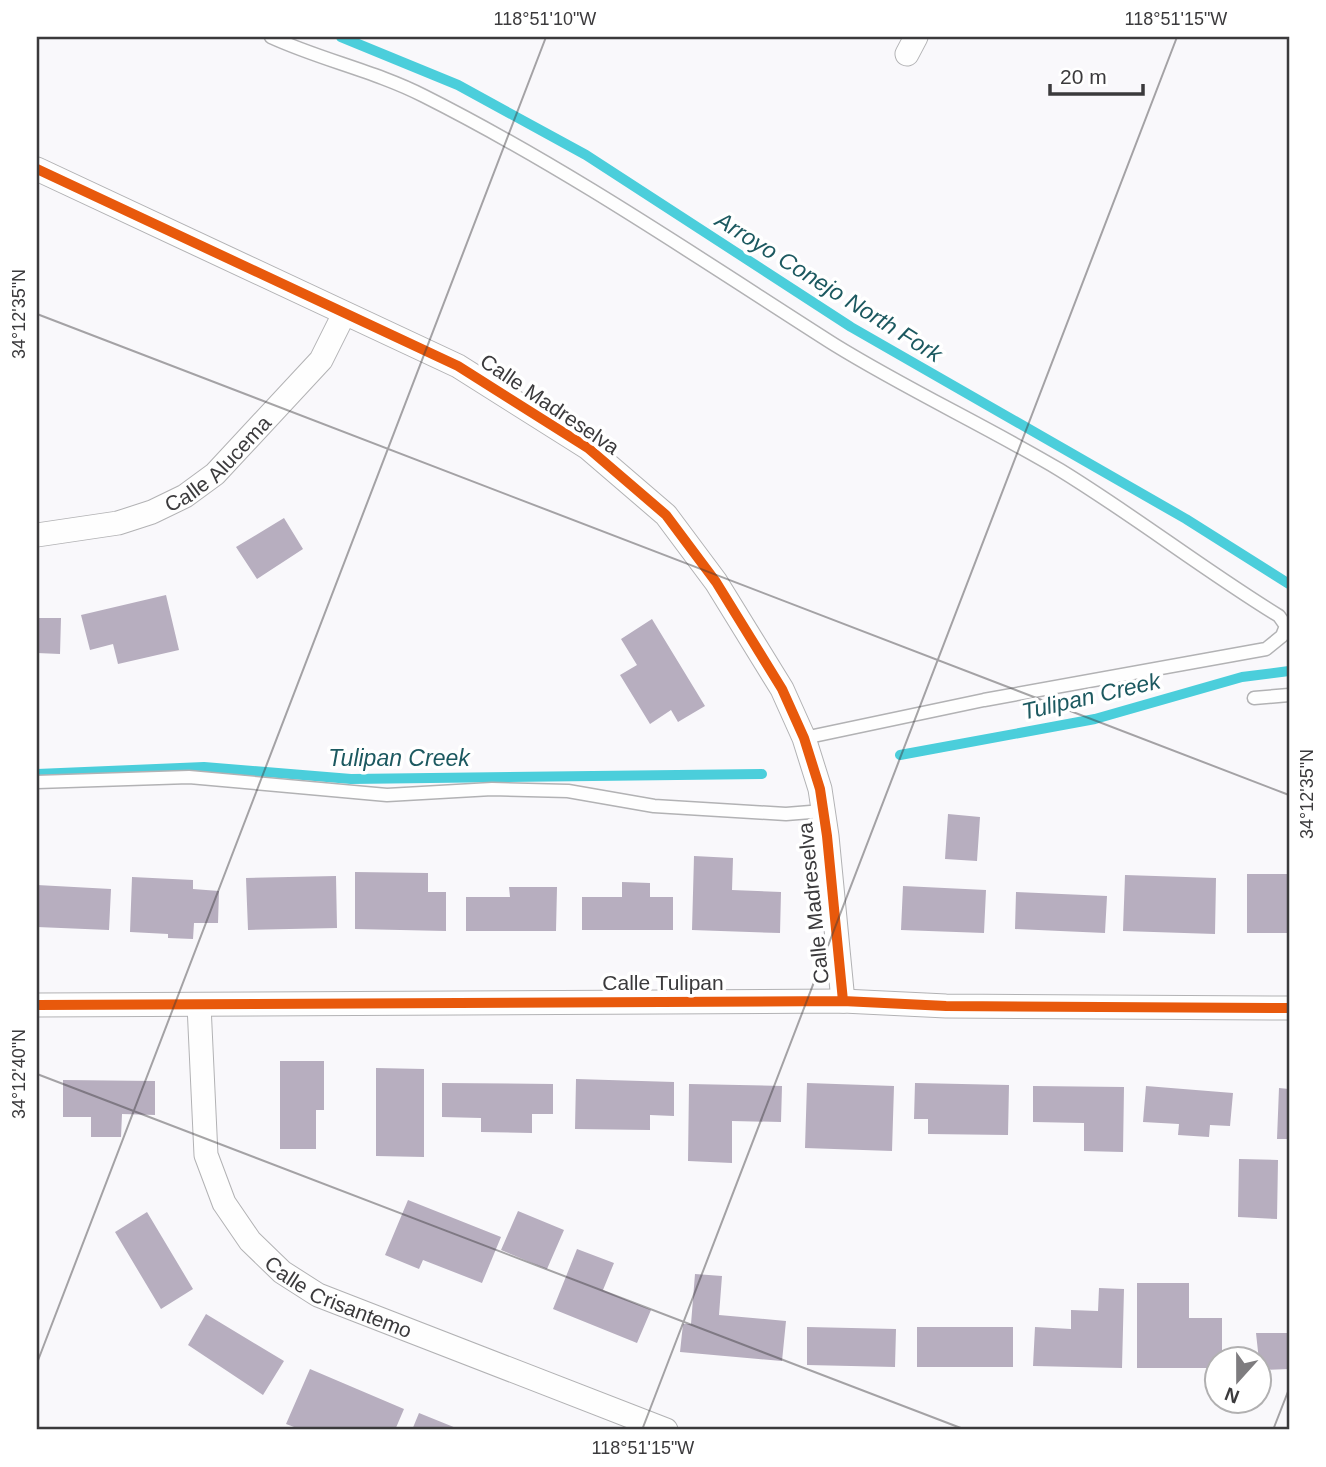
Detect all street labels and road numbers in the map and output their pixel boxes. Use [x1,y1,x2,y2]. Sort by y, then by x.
street label: Calle Madreselva [476,349,624,459]
street label: Calle Alucema [161,411,275,516]
street label: Calle Madreselva [793,821,833,985]
street label: Calle Tulipan [602,971,724,994]
street label: Calle Crisantemo [261,1251,415,1342]

